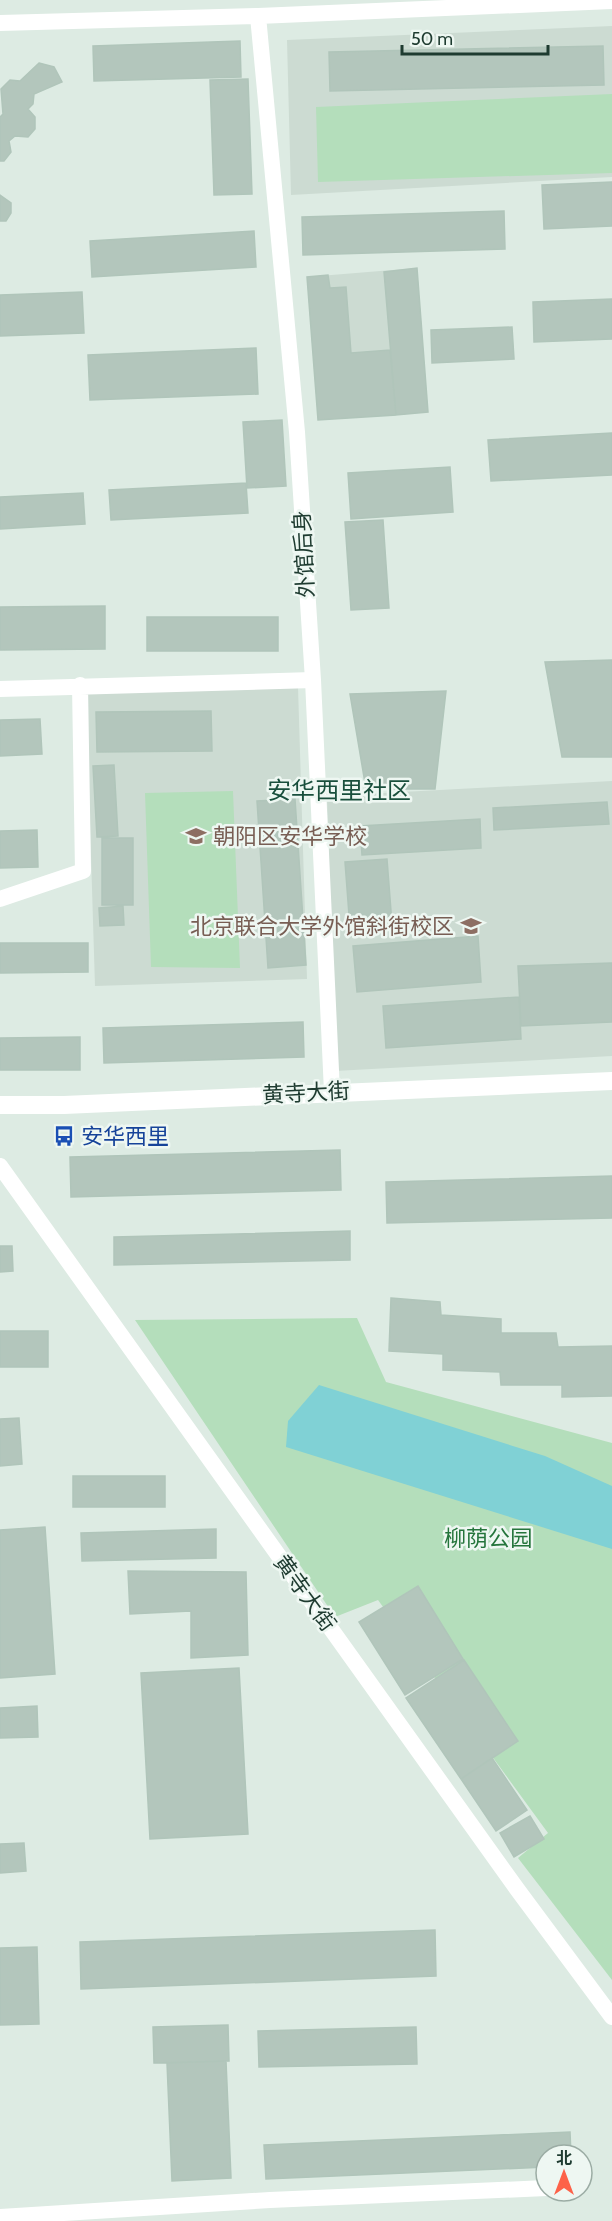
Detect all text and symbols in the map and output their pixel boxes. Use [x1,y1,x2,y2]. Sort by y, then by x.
scale bar [402,18,548,56]
text: 50 m [411,28,453,50]
street label: 外馆后身 [288,509,320,599]
district label: 安华西里社区 [267,776,411,805]
place label: 朝阳区安华学校 [213,823,367,850]
school or university icon: 朝阳区安华学校 [184,824,208,848]
place label: 北京联合大学外馆斜街校区 [190,913,454,940]
school or university icon: 北京联合大学外馆斜街校区 [459,914,483,938]
street label: 黄寺大街 [261,1077,351,1109]
place label: 安华西里 [81,1123,169,1150]
bus stop icon: 安华西里 [52,1124,76,1148]
park label: 柳荫公园 [444,1525,532,1552]
street label: 黄寺大街 [268,1549,342,1637]
north arrow [534,2143,594,2203]
text: 北 [556,2149,572,2168]

